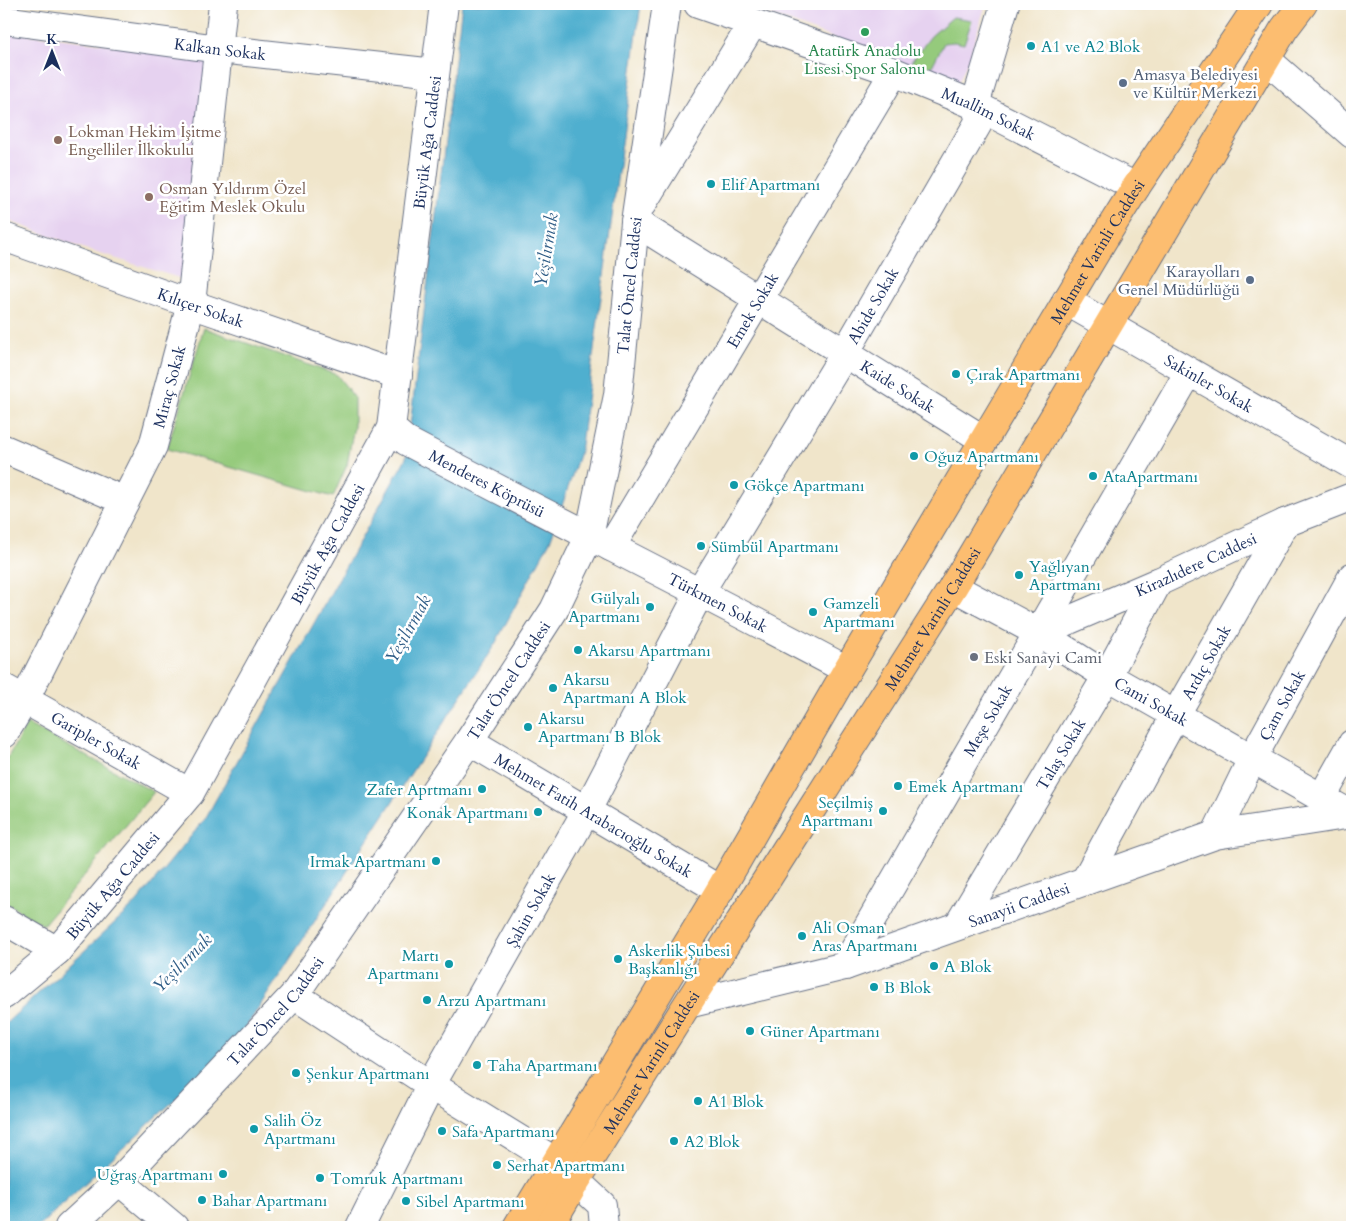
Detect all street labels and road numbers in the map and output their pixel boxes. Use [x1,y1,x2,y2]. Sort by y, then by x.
street label: Kalkan Sokak [173,33,268,66]
street label: Büyük Ağa Caddesi [408,74,447,211]
street label: Muallim Sokak [938,83,1040,146]
street label: Mehmet Varinli Caddesi [1045,175,1150,328]
street label: Talat Öncel Caddesi [612,215,648,355]
street label: Abide Sokak [843,263,905,348]
street label: Emek Sokak [722,268,784,352]
street label: Kılıçer Sokak [154,283,247,334]
street label: Miraç Sokak [148,343,192,430]
street label: Sakinler Sokak [1160,350,1258,418]
street label: Kaide Sokak [856,355,939,419]
street label: Menderes Köprüsü [425,445,549,523]
street label: Büyük Ağa Caddesi [286,479,370,608]
street label: Kirazlıdere Caddesi [1132,528,1261,603]
street label: Mehmet Varinli Caddesi [880,543,986,695]
street label: Türkmen Sokak [664,568,772,638]
street label: Talat Öncel Caddesi [462,617,556,745]
street label: Ardıç Sokak [1177,621,1237,704]
street label: Çam Sokak [1254,666,1311,745]
street label: Cami Sokak [1110,672,1192,732]
street label: Meşe Sokak [959,680,1018,761]
street label: Garipler Sokak [47,707,145,776]
street label: Talaş Sokak [1031,714,1092,794]
street label: Mehmet Fatih Arabacıoğlu Sokak [490,748,697,883]
street label: Büyük Ağa Caddesi [61,827,165,944]
street label: Şahin Sokak [501,869,561,952]
street label: Sanayii Caddesi [966,877,1073,933]
street label: Talat Öncel Caddesi [223,952,330,1071]
street label: Mehmet Varinli Caddesi [598,986,706,1138]

